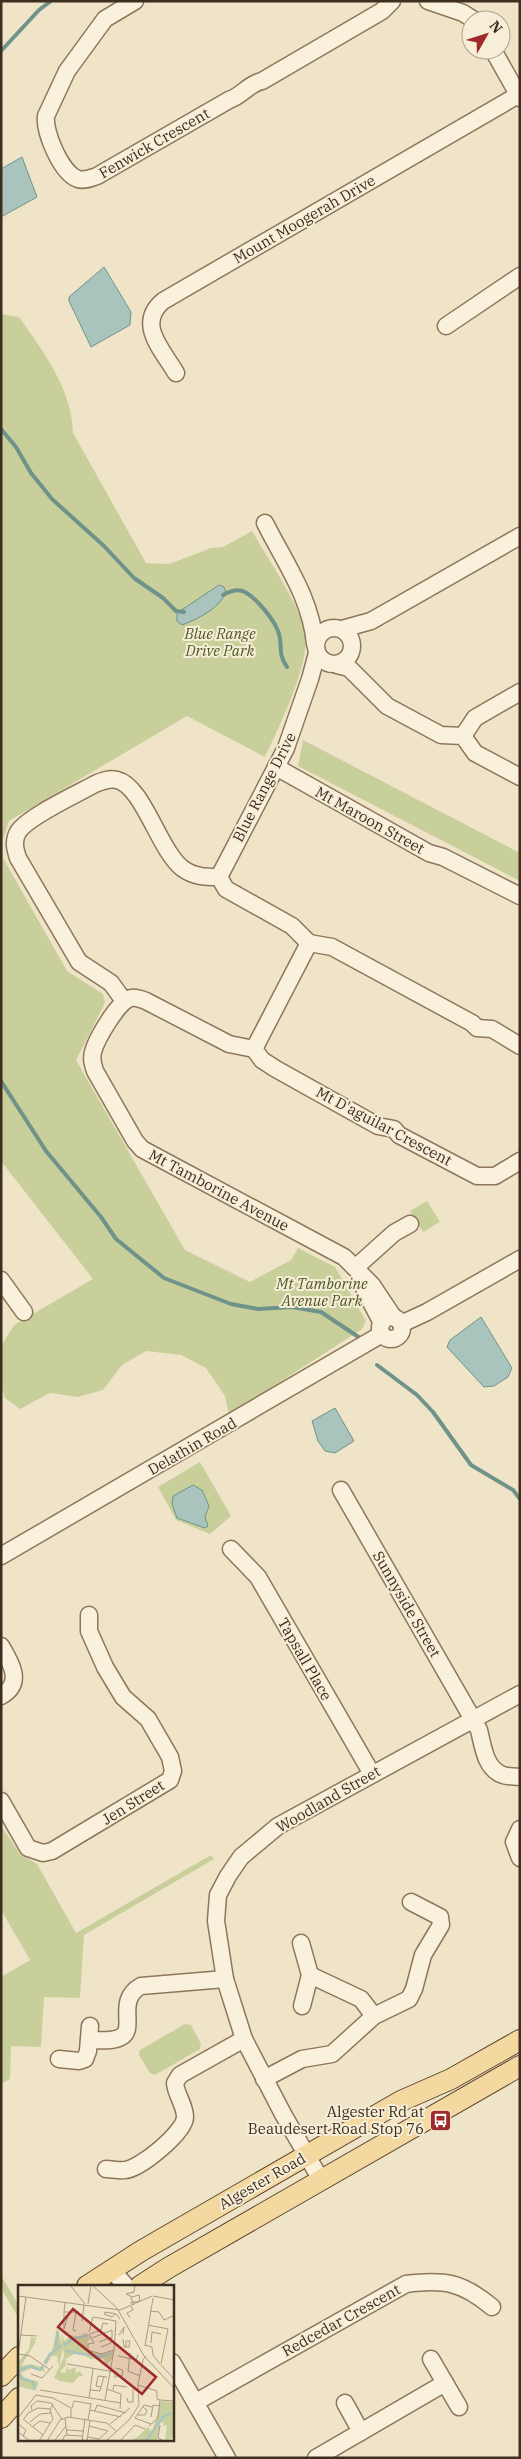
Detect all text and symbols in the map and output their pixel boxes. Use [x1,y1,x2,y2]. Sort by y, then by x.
north arrow [461,10,511,60]
text: N [486,17,507,37]
street label: Fenwick Crescent [95,104,213,182]
street label: Mount Moogerah Drive [230,171,378,267]
park label: Blue Range Drive Park [183,624,256,660]
street label: Blue Range Drive [228,729,300,845]
street label: Mt Maroon Street [312,782,428,858]
street label: Mt D'aguilar Crescent [313,1082,455,1170]
street label: Mt Tamborine Avenue [146,1145,292,1235]
park label: Mt Tamborine Avenue Park [275,1274,368,1310]
street label: Delathin Road [144,1413,240,1479]
street label: Sunnyside Street [369,1547,445,1661]
street label: Tapsall Place [274,1614,336,1704]
street label: Woodland Street [272,1761,384,1837]
street label: Jen Street [98,1775,168,1829]
place label: Algester Rd at Beaudesert Road Stop 76 [248,2102,424,2138]
bus stop icon: Algester Rd at Beaudesert Road Stop 76 [428,2108,452,2132]
street label: Algester Road [215,2148,309,2214]
street label: Redcedar Crescent [278,2280,404,2360]
inset map [18,2285,174,2442]

